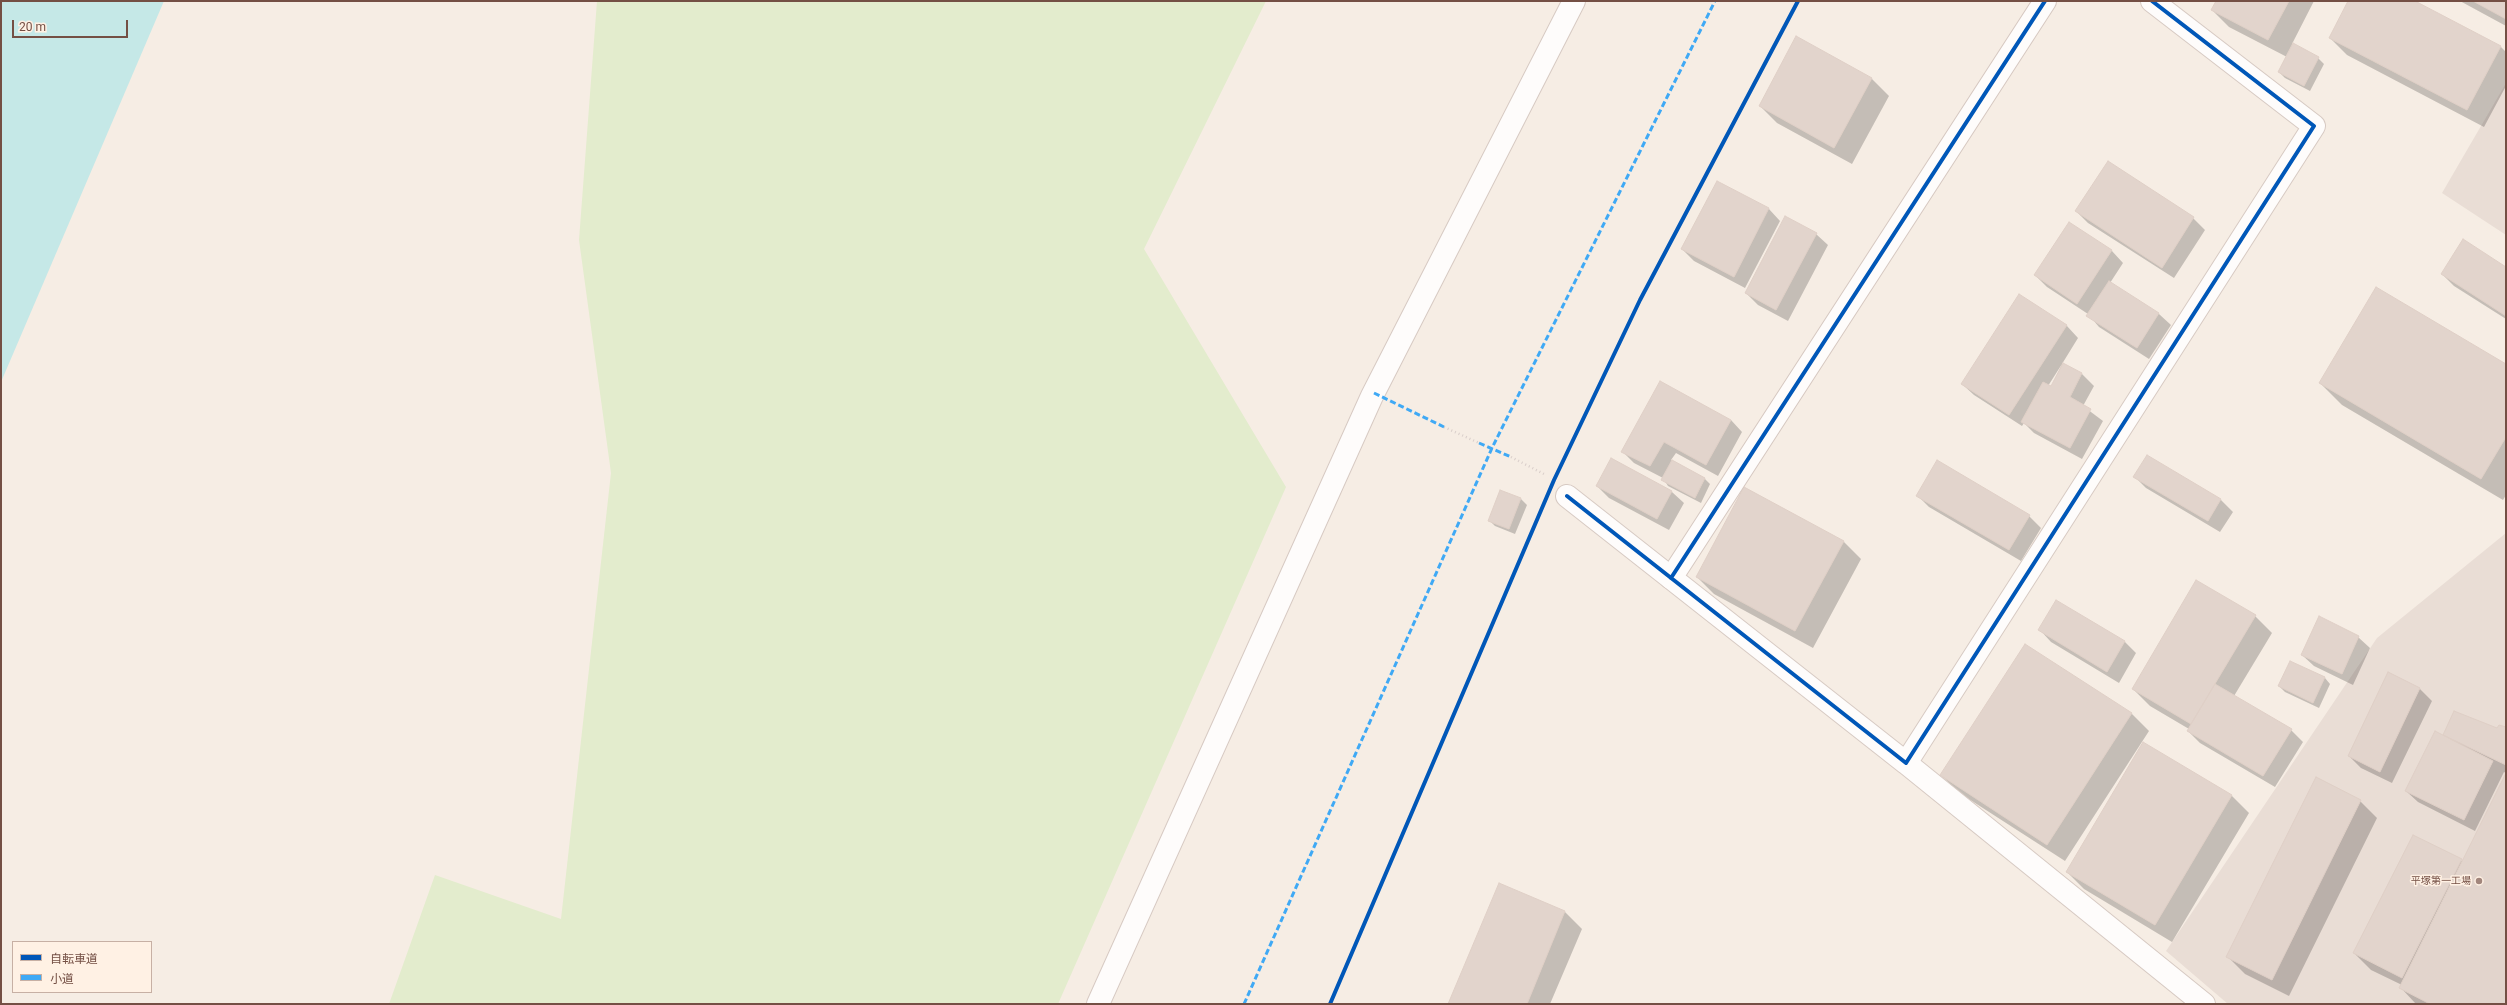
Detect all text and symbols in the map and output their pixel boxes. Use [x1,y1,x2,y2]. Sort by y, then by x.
scale bar [14,12,130,38]
text: 20 m [19,20,46,34]
place label: 平塚第一工場 [2411,875,2471,887]
marker: 平塚第一工場 [2474,876,2484,886]
legend [12,941,152,993]
text: 自転車道 [50,952,98,966]
text: 小道 [50,972,74,986]

